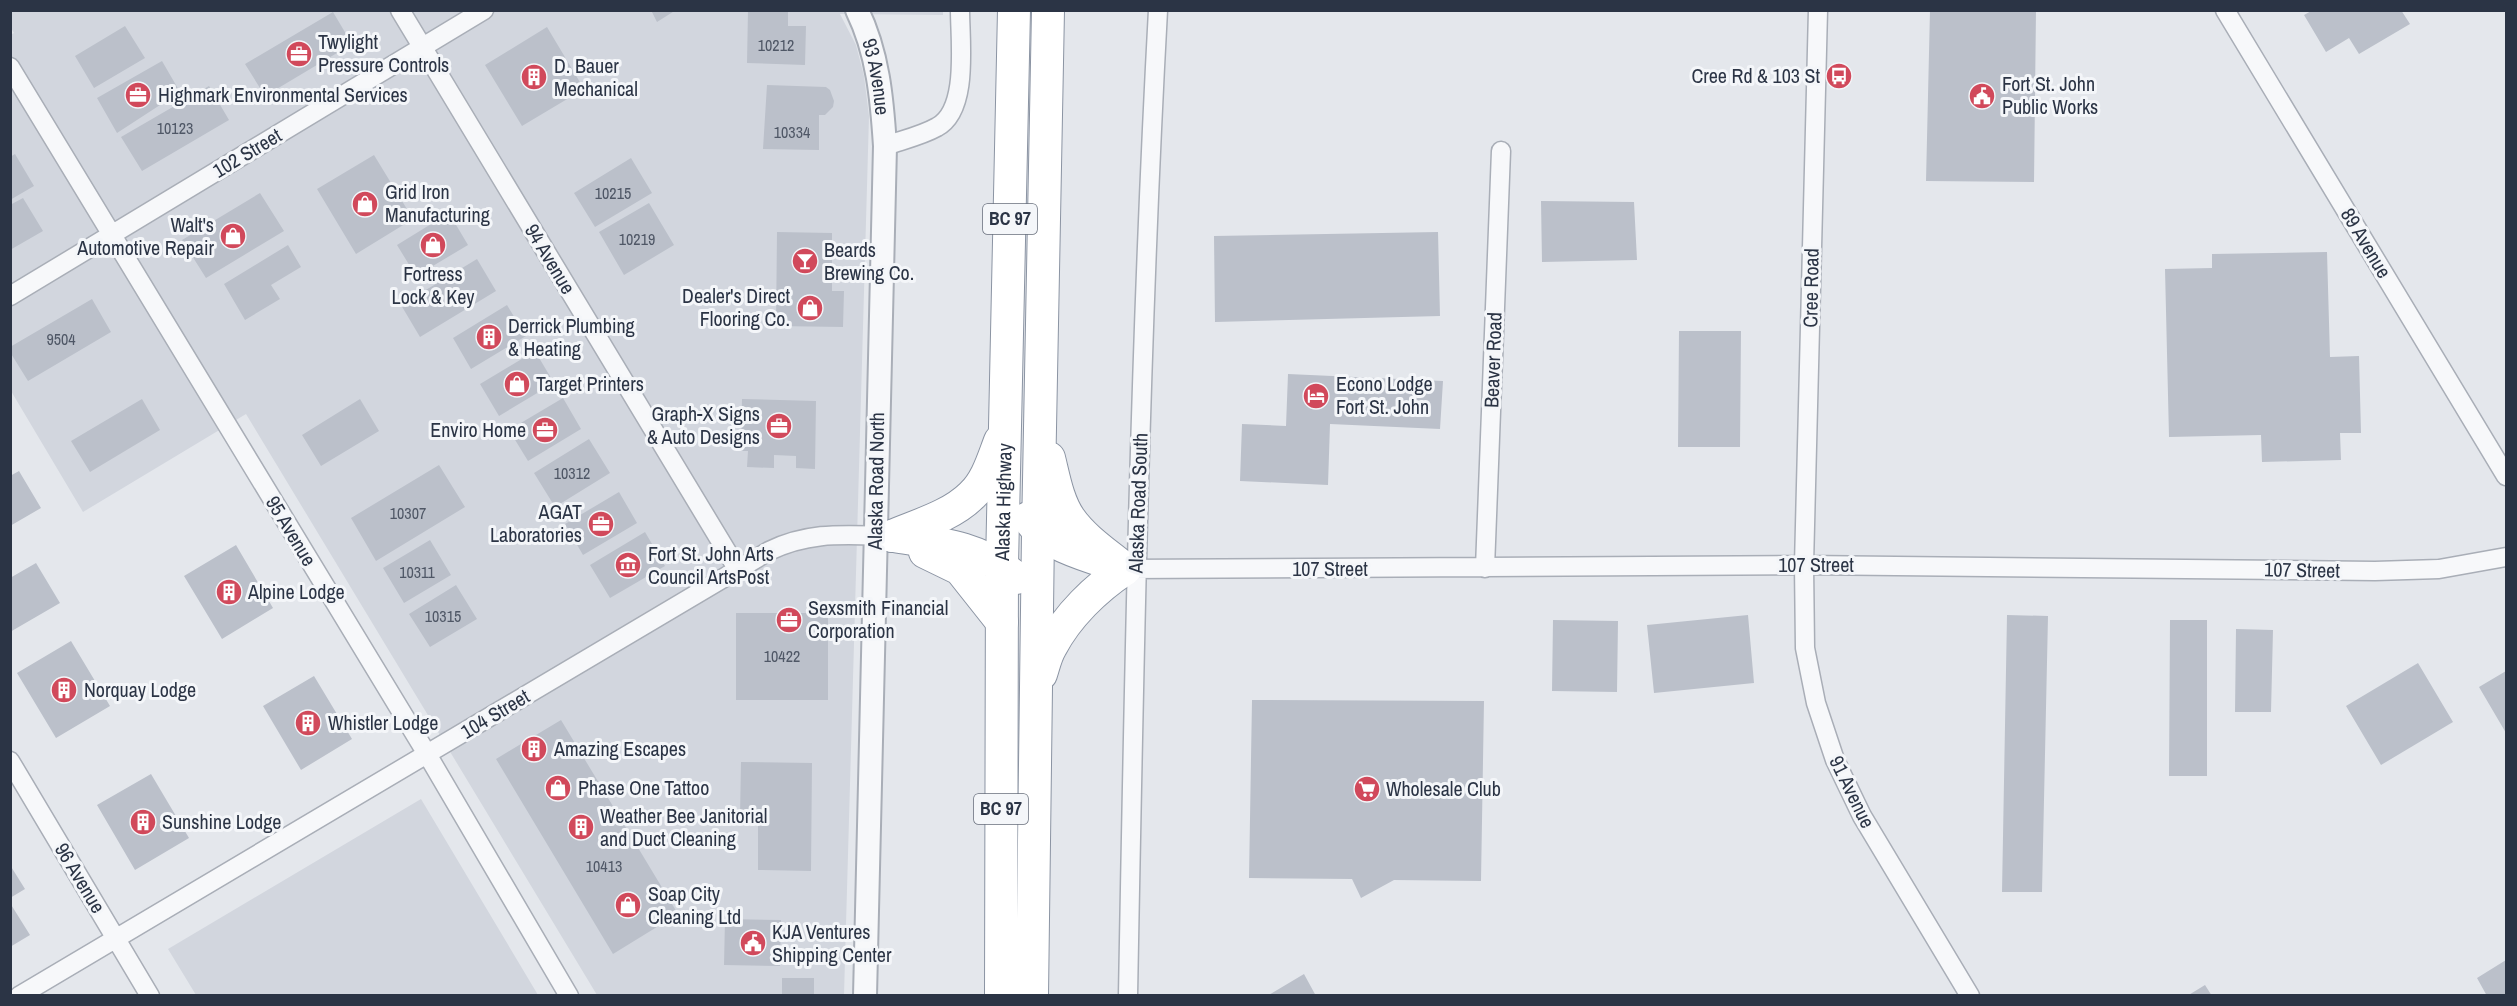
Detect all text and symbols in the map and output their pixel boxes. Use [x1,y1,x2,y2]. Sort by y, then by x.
place label: Twylight Pressure Controls [318,28,449,78]
house number: 10212 [758,34,794,56]
street label: 93 Avenue [856,35,897,116]
office icon: Twylight Pressure Controls [284,39,314,69]
place label: D. Bauer Mechanical [554,52,638,102]
bus stop icon: Cree Rd & 103 St [1824,61,1854,91]
building icon: D. Bauer Mechanical [519,62,549,92]
place label: Cree Rd & 103 St [1691,62,1820,89]
place label: Fort St. John Public Works [2002,70,2098,120]
office icon: Highmark Environmental Services [123,80,153,110]
place label: Highmark Environmental Services [158,81,408,108]
public building icon: Fort St. John Public Works [1967,81,1997,111]
house number: 10123 [157,117,193,139]
street label: 102 Street [207,121,287,184]
house number: 10334 [774,121,810,143]
place label: Grid Iron Manufacturing [385,178,490,228]
house number: 10215 [595,182,631,204]
shop icon: Grid Iron Manufacturing [350,189,380,219]
street label: 89 Avenue [2335,203,2398,283]
road number: BC 97 [983,204,1037,234]
place label: Walt's Automotive Repair [76,211,215,261]
street label: 94 Avenue [519,219,582,299]
shop icon: Walt's Automotive Repair [218,221,248,251]
house number: 10219 [619,228,655,250]
shop icon: Fortress Lock & Key [418,230,448,260]
place label: Beards Brewing Co. [824,236,914,286]
bar icon: Beards Brewing Co. [790,246,820,276]
street label: Cree Road [1796,248,1825,328]
place label: Fortress Lock & Key [392,260,475,310]
place label: Dealer's Direct Flooring Co. [682,282,790,332]
shop icon: Dealer's Direct Flooring Co. [795,293,825,323]
place label: Derrick Plumbing & Heating [508,312,635,362]
street label: Beaver Road [1477,312,1508,408]
building icon: Derrick Plumbing & Heating [474,322,504,352]
house number: 9504 [46,328,76,350]
shop icon: Target Printers [502,369,532,399]
place label: Target Printers [536,370,644,397]
place label: Econo Lodge Fort St. John [1336,370,1433,420]
hotel icon: Econo Lodge Fort St. John [1301,381,1331,411]
place label: Graph-X Signs & Auto Designs [647,400,760,450]
office icon: Graph-X Signs & Auto Designs [764,411,794,441]
street label: Alaska Road North [861,412,890,551]
office icon: Enviro Home [530,415,560,445]
place label: Enviro Home [430,416,526,443]
street label: Alaska Road South [1122,432,1153,575]
street label: Alaska Highway [988,442,1018,562]
house number: 10312 [554,462,590,484]
street label: 95 Avenue [260,491,323,571]
place label: AGAT Laboratories [490,498,582,548]
house number: 10307 [390,502,426,524]
office icon: AGAT Laboratories [586,509,616,539]
place label: Fort St. John Arts Council ArtsPost [648,540,774,590]
museum icon: Fort St. John Arts Council ArtsPost [613,550,643,580]
street label: 107 Street [1778,551,1854,578]
street label: 107 Street [1292,555,1368,582]
street label: 107 Street [2264,555,2341,584]
house number: 10311 [399,561,435,583]
building icon: Alpine Lodge [214,577,244,607]
place label: Alpine Lodge [247,578,345,605]
place label: Sexsmith Financial Corporation [808,594,948,644]
house number: 10315 [425,605,461,627]
office icon: Sexsmith Financial Corporation [774,605,804,635]
house number: 10422 [764,645,800,667]
building icon: Norquay Lodge [49,675,79,705]
place label: Norquay Lodge [84,676,196,703]
street label: 104 Street [455,682,535,745]
building icon: Whistler Lodge [293,708,323,738]
place label: Whistler Lodge [328,709,438,736]
building icon: Amazing Escapes [519,734,549,764]
place label: Amazing Escapes [553,735,686,762]
street label: 91 Avenue [1823,751,1882,832]
shop icon: Phase One Tattoo [543,773,573,803]
place label: Phase One Tattoo [578,774,709,801]
supermarket icon: Wholesale Club [1352,774,1382,804]
place label: Wholesale Club [1386,775,1501,802]
road number: BC 97 [974,794,1028,824]
place label: Weather Bee Janitorial and Duct Cleaning [600,802,767,852]
building icon: Sunshine Lodge [128,807,158,837]
place label: Sunshine Lodge [162,808,281,835]
building icon: Weather Bee Janitorial and Duct Cleaning [566,812,596,842]
street label: 96 Avenue [49,838,112,918]
house number: 10413 [586,855,622,877]
place label: Soap City Cleaning Ltd [648,880,741,930]
shop icon: Soap City Cleaning Ltd [613,890,643,920]
place label: KJA Ventures Shipping Center [772,918,892,968]
public building icon: KJA Ventures Shipping Center [738,928,768,958]

